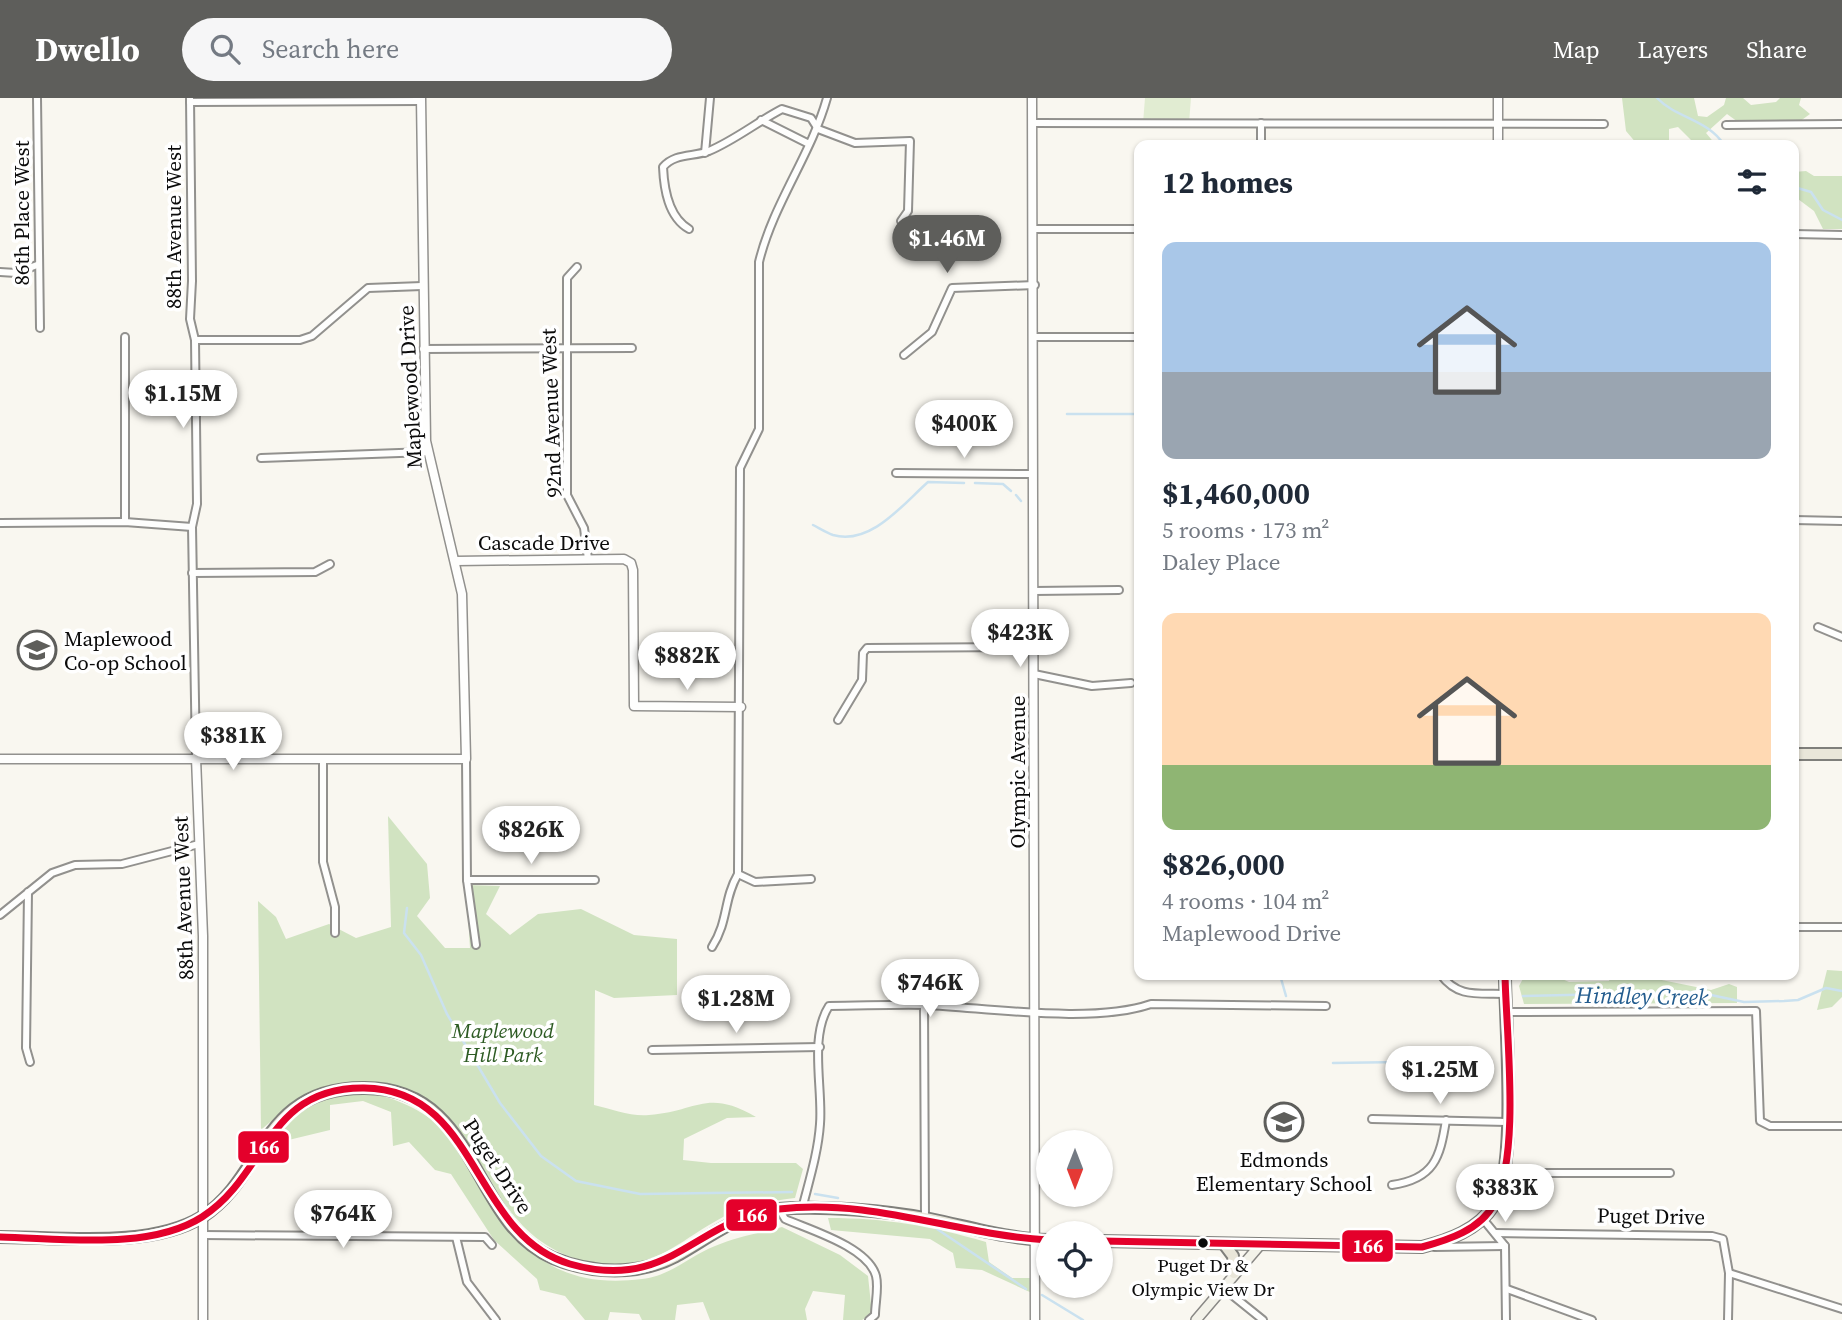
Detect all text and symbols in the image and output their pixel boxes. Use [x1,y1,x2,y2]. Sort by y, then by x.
search box [182,18,672,81]
text: Dwello [35,27,140,72]
icon: search [206,30,244,68]
text: Search here [262,31,399,67]
text: Map [1553,33,1600,66]
text: Layers [1638,33,1708,66]
text: Share [1746,33,1807,66]
street label: 86th Place West [7,140,36,286]
street label: 88th Avenue West [159,145,188,309]
text: 12 homes [1162,162,1293,203]
icon: filters [1733,163,1771,201]
pin: $1.46M [890,216,1004,275]
text: $1.46M [908,222,986,254]
icon: home [1404,287,1530,413]
street label: Maplewood Drive [391,305,429,469]
street label: 92nd Avenue West [534,328,568,498]
pin: $1.15M [126,370,240,430]
text: $1.15M [144,377,222,409]
pin: $400K [915,400,1013,460]
text: $400K [931,407,997,439]
text: $1,460,000 [1162,473,1310,514]
text: 5 rooms · 173 m² [1162,514,1329,546]
street label: Cascade Drive [478,528,610,557]
text: Daley Place [1162,546,1280,578]
pin: $423K [971,610,1069,669]
text: $423K [987,616,1053,648]
place label: Maplewood Co-op School [64,624,187,677]
school or university icon: Maplewood Co-op School [16,629,58,671]
pin: $882K [638,632,736,692]
text: $882K [654,639,720,671]
icon: home [1404,658,1530,784]
street label: Olympic Avenue [1003,696,1032,848]
pin: $381K [184,712,282,772]
text: $381K [200,719,266,751]
pin: $826K [482,806,580,866]
text: $826K [498,813,564,845]
street label: 88th Avenue West [166,815,200,980]
text: $826,000 [1162,844,1285,885]
text: 4 rooms · 104 m² [1162,885,1329,917]
text: Maplewood Drive [1162,917,1341,949]
pin: $746K [881,960,979,1019]
text: $746K [897,966,963,998]
pin: $1.28M [679,976,793,1035]
water label: Hindley Creek [1574,979,1709,1013]
text: $1.28M [697,982,775,1014]
park label: Maplewood Hill Park [451,1016,554,1069]
pin: $1.25M [1383,1046,1497,1106]
text: $1.25M [1401,1053,1479,1085]
school or university icon: Edmonds Elementary School [1263,1101,1305,1143]
street label: Puget Drive [456,1113,540,1219]
line badge: 166 [237,1130,290,1164]
north arrow [1036,1130,1113,1208]
map controls [1036,1130,1113,1298]
text: 166 [249,1134,279,1160]
place label: Edmonds Elementary School [1196,1145,1372,1198]
pin: $383K [1456,1164,1554,1224]
text: $383K [1472,1171,1538,1203]
pin: $764K [294,1190,392,1250]
text: $764K [310,1197,376,1229]
line badge: 166 [725,1198,778,1232]
street label: Puget Drive [1597,1201,1705,1231]
text: 166 [737,1202,767,1228]
button: locate [1036,1221,1113,1298]
line badge: 166 [1341,1229,1394,1263]
text: 166 [1353,1233,1383,1259]
marker: Puget Dr & Olympic View Dr [1196,1236,1210,1250]
place label: Puget Dr & Olympic View Dr [1131,1252,1275,1302]

